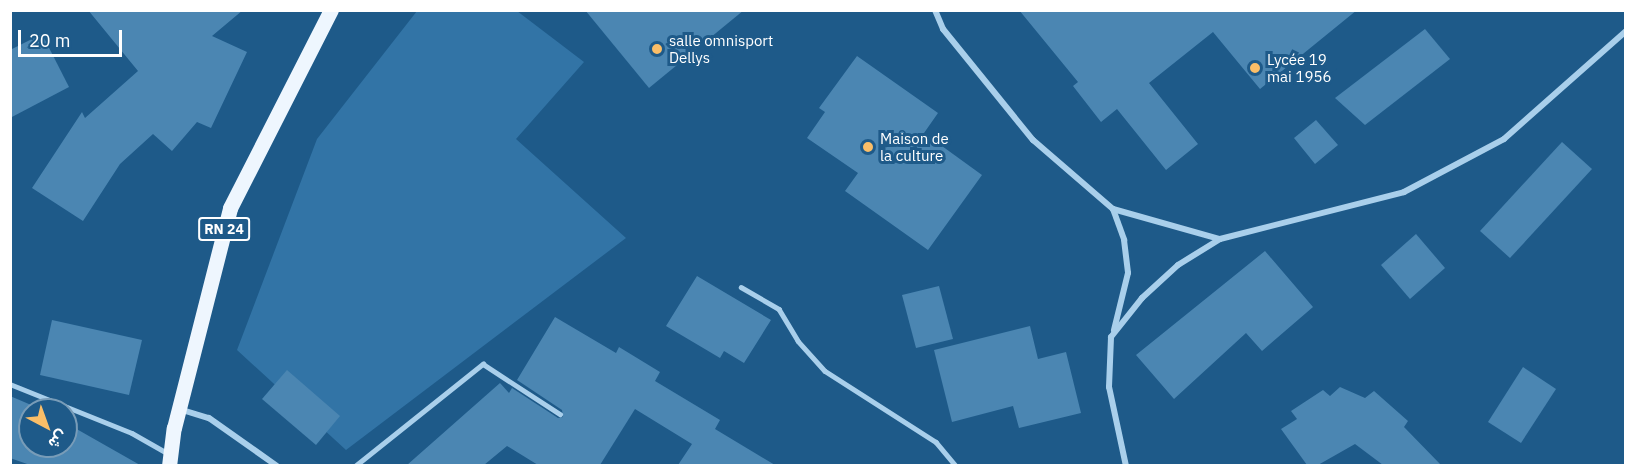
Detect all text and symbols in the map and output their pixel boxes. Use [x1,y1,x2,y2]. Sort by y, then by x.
scale bar [21,18,124,56]
text: 20 m [29,29,71,52]
place label: salle omnisport Dellys [669,31,773,66]
marker: salle omnisport Dellys [650,42,664,56]
place label: Lycée 19 mai 1956 [1267,50,1331,85]
marker: Lycée 19 mai 1956 [1248,61,1262,75]
place label: Maison de la culture [880,129,949,164]
marker: Maison de la culture [861,140,875,154]
road number: RN 24 [197,218,251,240]
north arrow [18,398,78,458]
text: ش [45,426,72,454]

